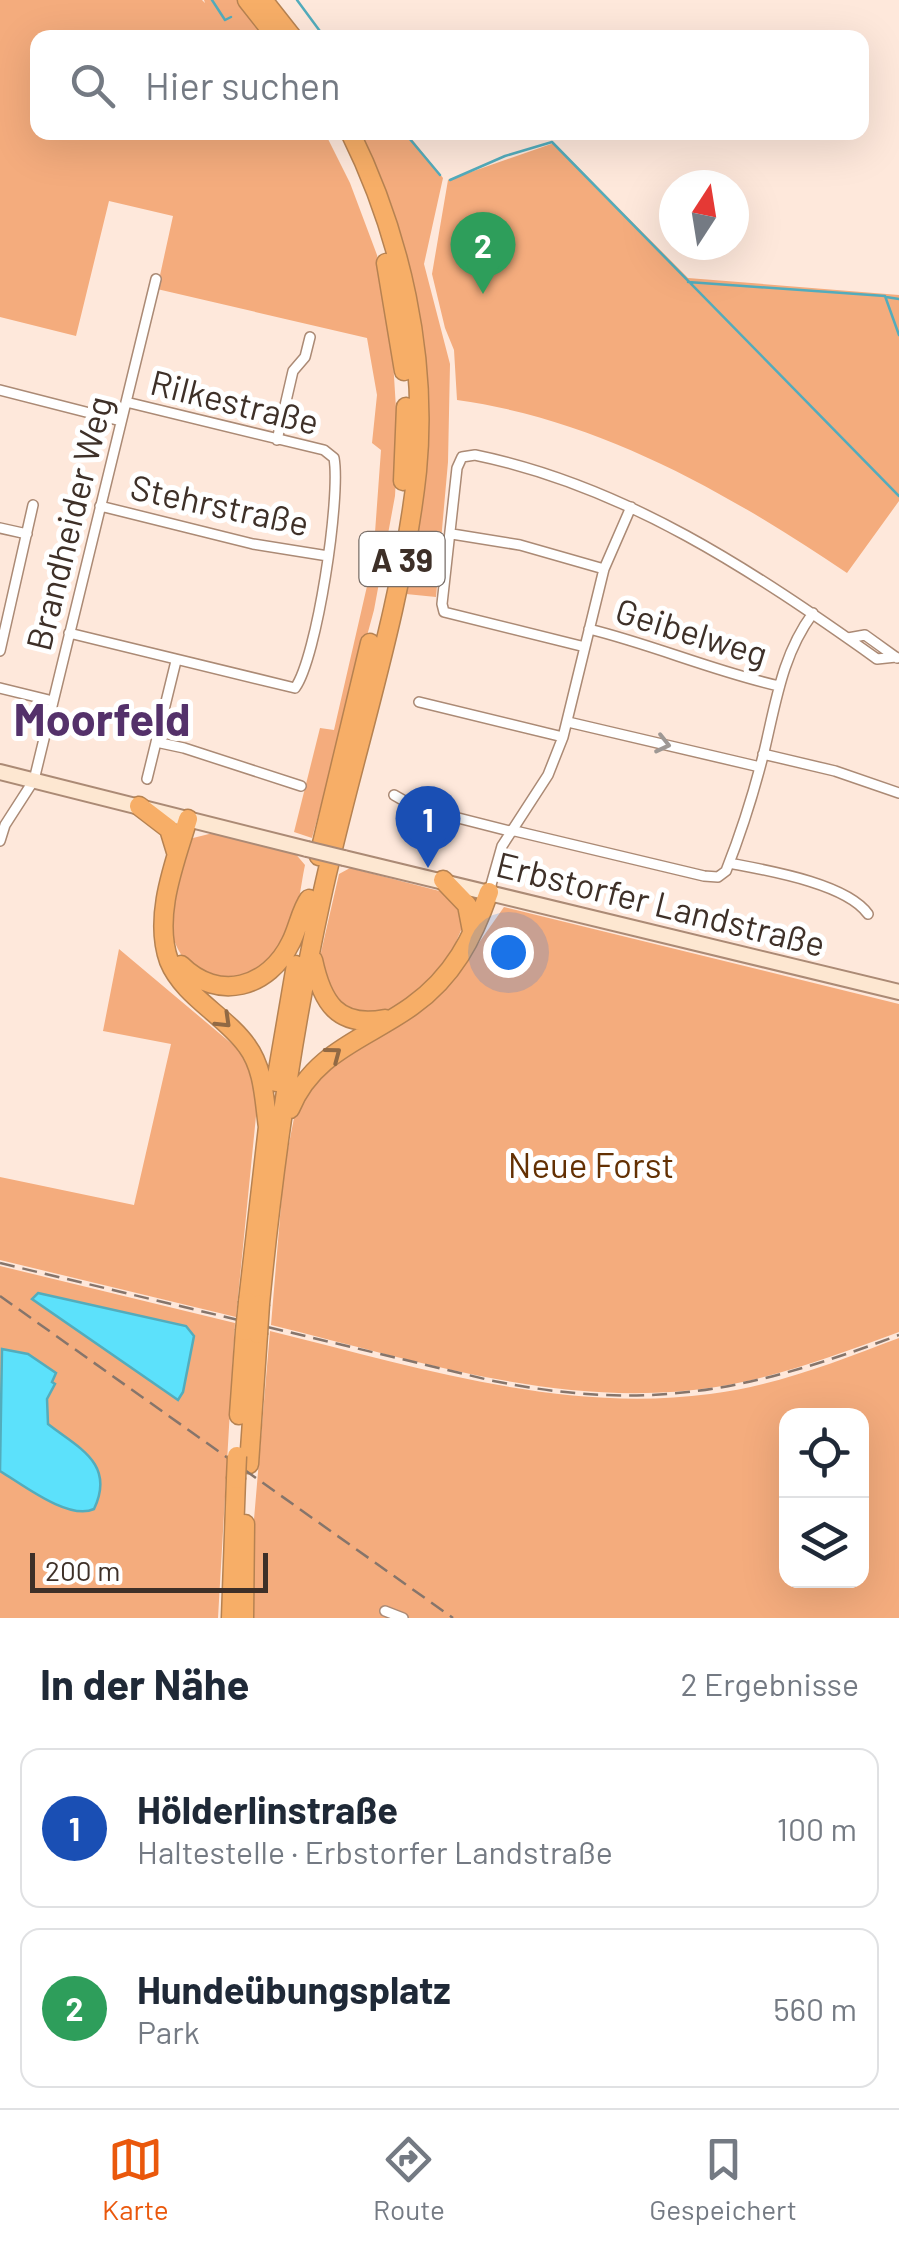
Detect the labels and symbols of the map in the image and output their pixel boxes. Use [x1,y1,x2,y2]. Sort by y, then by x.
north arrow [659,170,749,260]
pin: 2 [450,212,516,294]
street label: Rilkestraße [147,360,323,442]
street label: Brandheider Weg [16,392,120,654]
street label: Stehrstraße [127,465,313,543]
road number: A 39 [360,532,444,586]
street label: Geibelweg [611,588,773,674]
district label: Moorfeld [14,691,190,745]
one-way arrow [654,732,671,753]
pin: 1 [396,786,460,868]
street label: Erbstorfer Landstraße [492,842,830,964]
your location [483,927,534,978]
one-way arrow [213,1010,231,1028]
one-way arrow [323,1048,341,1065]
park label: Neue Forst [508,1143,674,1185]
scale bar [30,1548,268,1592]

